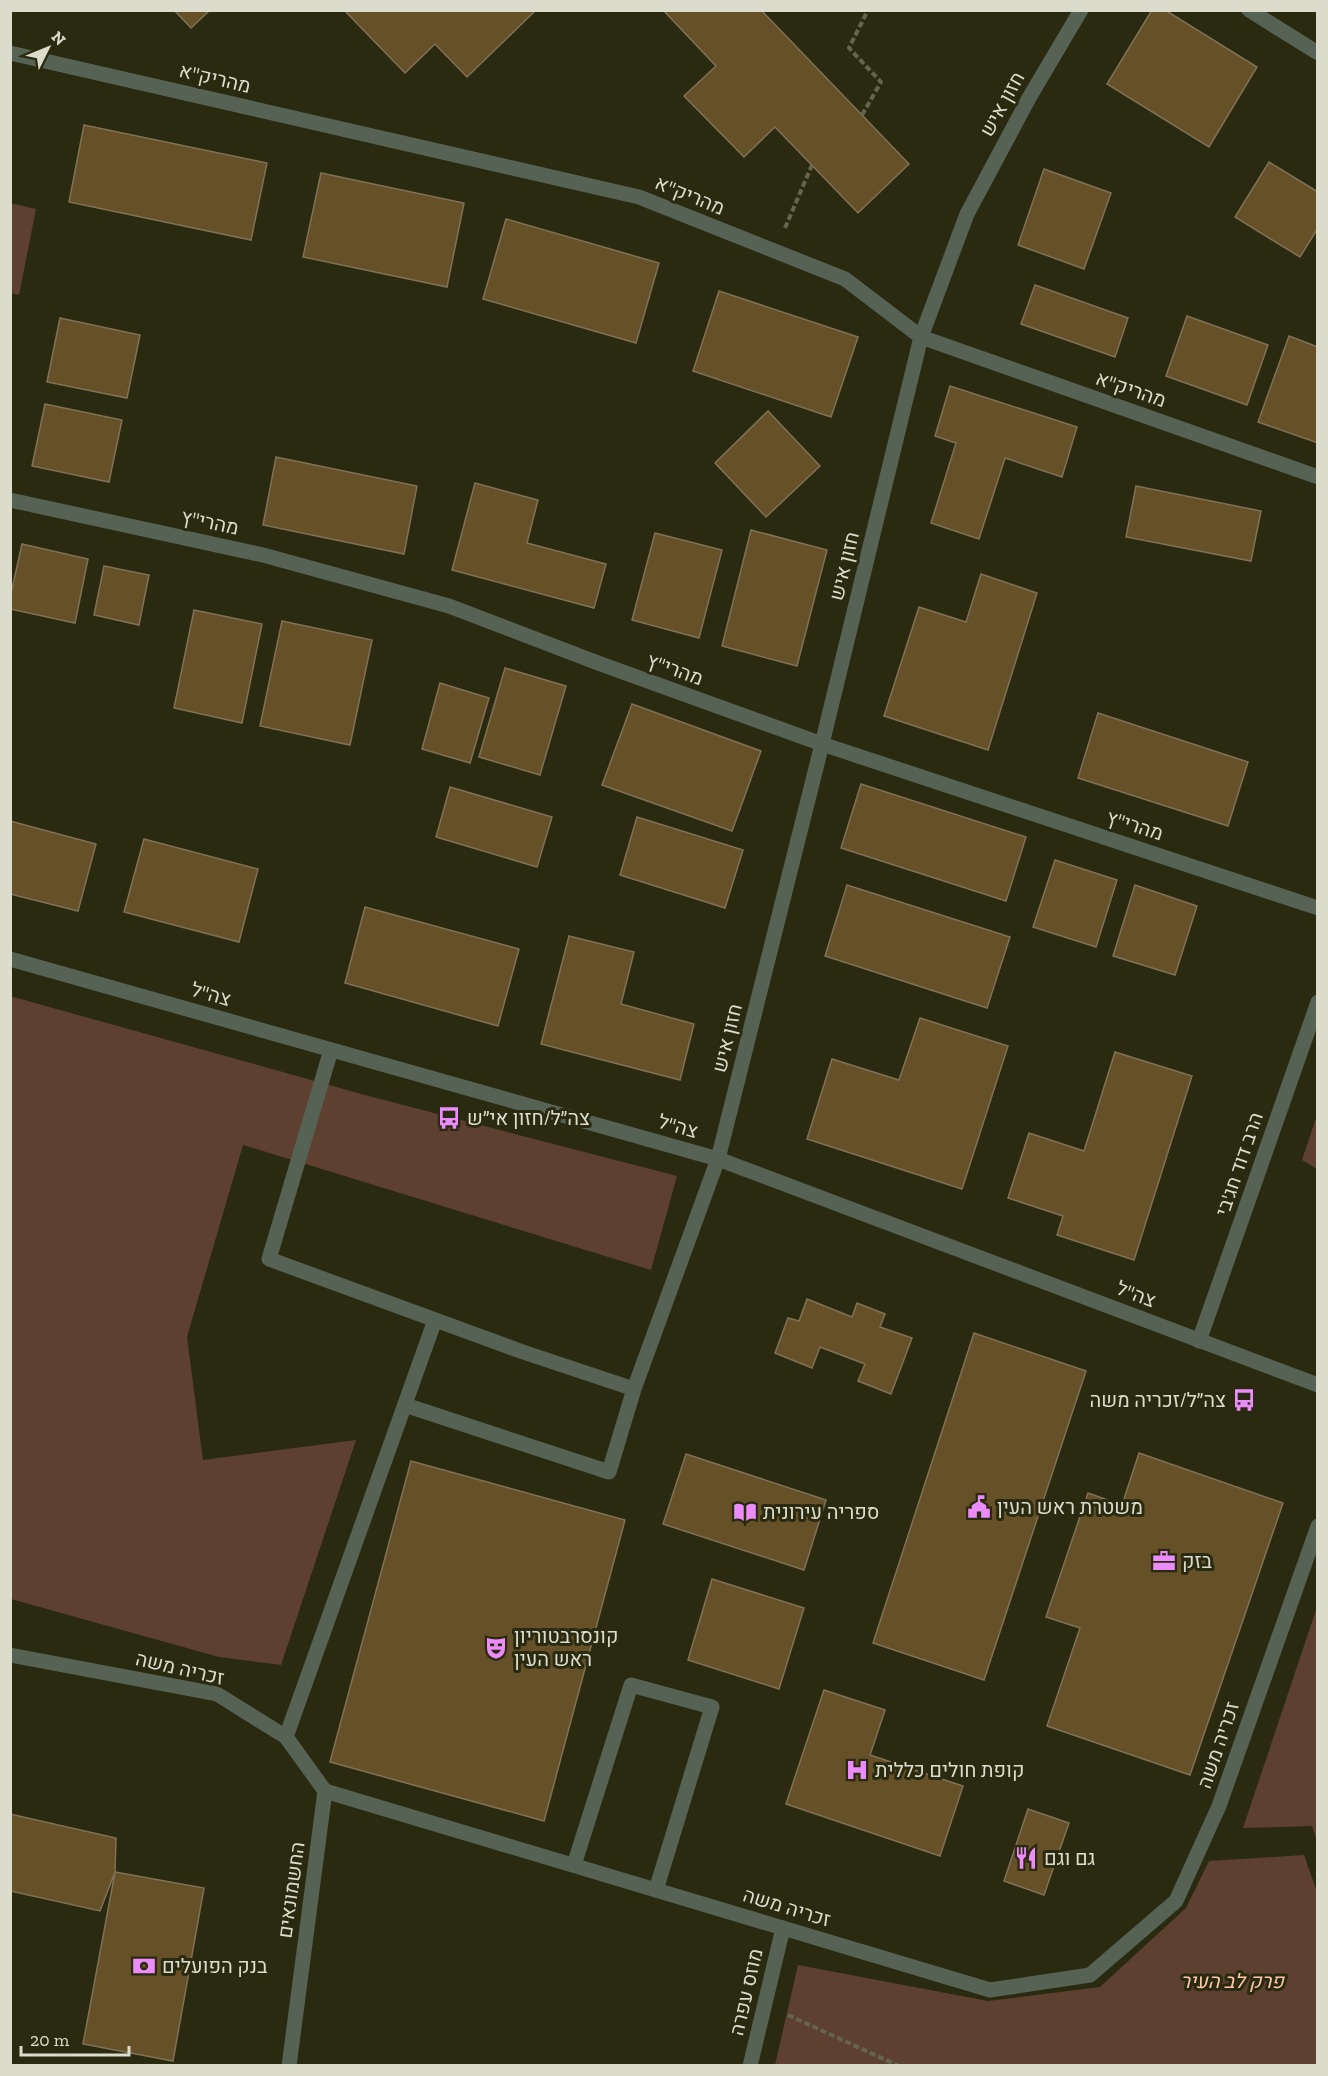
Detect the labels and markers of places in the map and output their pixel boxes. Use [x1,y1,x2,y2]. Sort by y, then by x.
bus stop icon: צה״ל/חזון אי״ש [436,1105,462,1131]
place label: צה״ל/חזון אי״ש [467,1106,590,1130]
bus stop icon: צה״ל/זכריה משה [1231,1387,1257,1413]
place label: צה״ל/זכריה משה [1089,1388,1226,1412]
public building icon: משטרת ראש העין [966,1494,992,1520]
place label: משטרת ראש העין [997,1495,1143,1519]
library icon: ספריה עירונית [732,1499,758,1525]
place label: ספריה עירונית [763,1500,880,1524]
office icon: בזק [1151,1548,1177,1574]
place label: בזק [1182,1549,1213,1573]
place label: קונסרבטוריון ראש העין [514,1624,618,1671]
theatre icon: קונסרבטוריון ראש העין [483,1635,509,1661]
hospital icon: קופת חולים כללית [844,1757,870,1783]
place label: קופת חולים כללית [875,1758,1024,1782]
restaurant icon: גם וגם [1013,1845,1039,1871]
place label: גם וגם [1044,1846,1095,1870]
bank icon: בנק הפועלים [131,1953,157,1979]
place label: בנק הפועלים [162,1954,268,1978]

